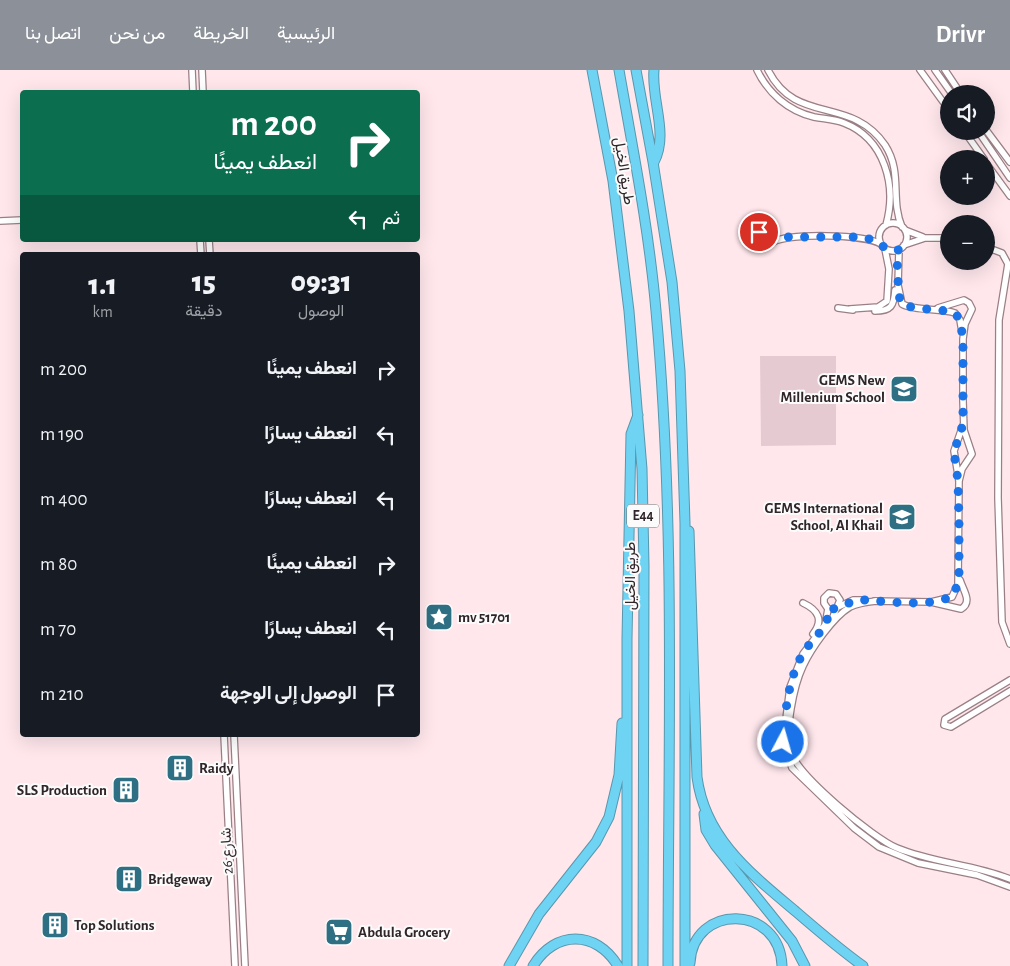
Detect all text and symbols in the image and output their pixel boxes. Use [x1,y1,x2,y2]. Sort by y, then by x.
text: Drivr [936,23,985,47]
text: اتصل بنا [25,25,81,43]
text: من نحن [109,25,165,43]
text: الخريطة [193,25,249,43]
text: الرئيسية [277,25,335,43]
map controls [940,85,995,270]
button: sound [940,85,995,140]
text: 200 m [230,107,317,142]
icon: right [335,110,400,175]
street label: طريق الخيل [609,136,637,206]
button: + [940,150,995,205]
text: انعطف يمينًا [213,151,317,173]
icon: left [344,205,372,233]
text: ثم [382,209,400,228]
pin [738,211,780,253]
button: − [940,215,995,270]
icon: arrive [745,218,773,246]
text: 15 [192,267,216,297]
text: 09:31 [291,267,352,297]
text: 1.1 [88,270,117,300]
text: دقيقة [185,303,222,319]
text: الوصول [298,303,344,319]
text: km [93,304,113,320]
icon: right [372,356,400,384]
text: انعطف يمينًا [267,359,357,378]
text: 200 m [40,360,87,379]
place label: GEMS New Millenium School [780,373,886,405]
school or university icon: GEMS New Millenium School [889,374,919,404]
icon: left [372,421,400,449]
text: انعطف يسارًا [264,424,357,443]
text: 190 m [40,425,84,444]
icon: left [372,486,400,514]
text: انعطف يسارًا [264,489,357,508]
text: 400 m [40,490,88,509]
place label: GEMS International School, Al Khail [765,501,883,533]
school or university icon: GEMS International School, Al Khail [887,502,917,532]
road number: E44 [627,504,659,528]
street label: طريق الخيل [623,542,640,610]
icon: right [372,551,400,579]
text: انعطف يمينًا [267,554,357,573]
text: 80 m [40,555,77,574]
place icon: mv 51701 [424,602,454,632]
place label: mv 51701 [458,610,510,625]
icon: left [372,616,400,644]
text: انعطف يسارًا [264,619,357,638]
text: 70 m [40,620,76,639]
icon: arrive [372,681,400,709]
text: الوصول إلى الوجهة [220,684,357,703]
text: 210 m [40,685,84,704]
position arrow [756,715,808,767]
building icon: Raidy [165,753,195,783]
place label: Raidy [199,761,234,776]
building icon: SLS Production [111,775,141,805]
place label: SLS Production [17,783,107,798]
street label: شارع 26 [218,827,239,875]
building icon: Bridgeway [114,864,144,894]
place label: Bridgeway [148,872,213,887]
building icon: Top Solutions [40,910,70,940]
supermarket icon: Abdula Grocery [324,917,354,947]
place label: Top Solutions [74,918,155,933]
place label: Abdula Grocery [358,925,451,940]

